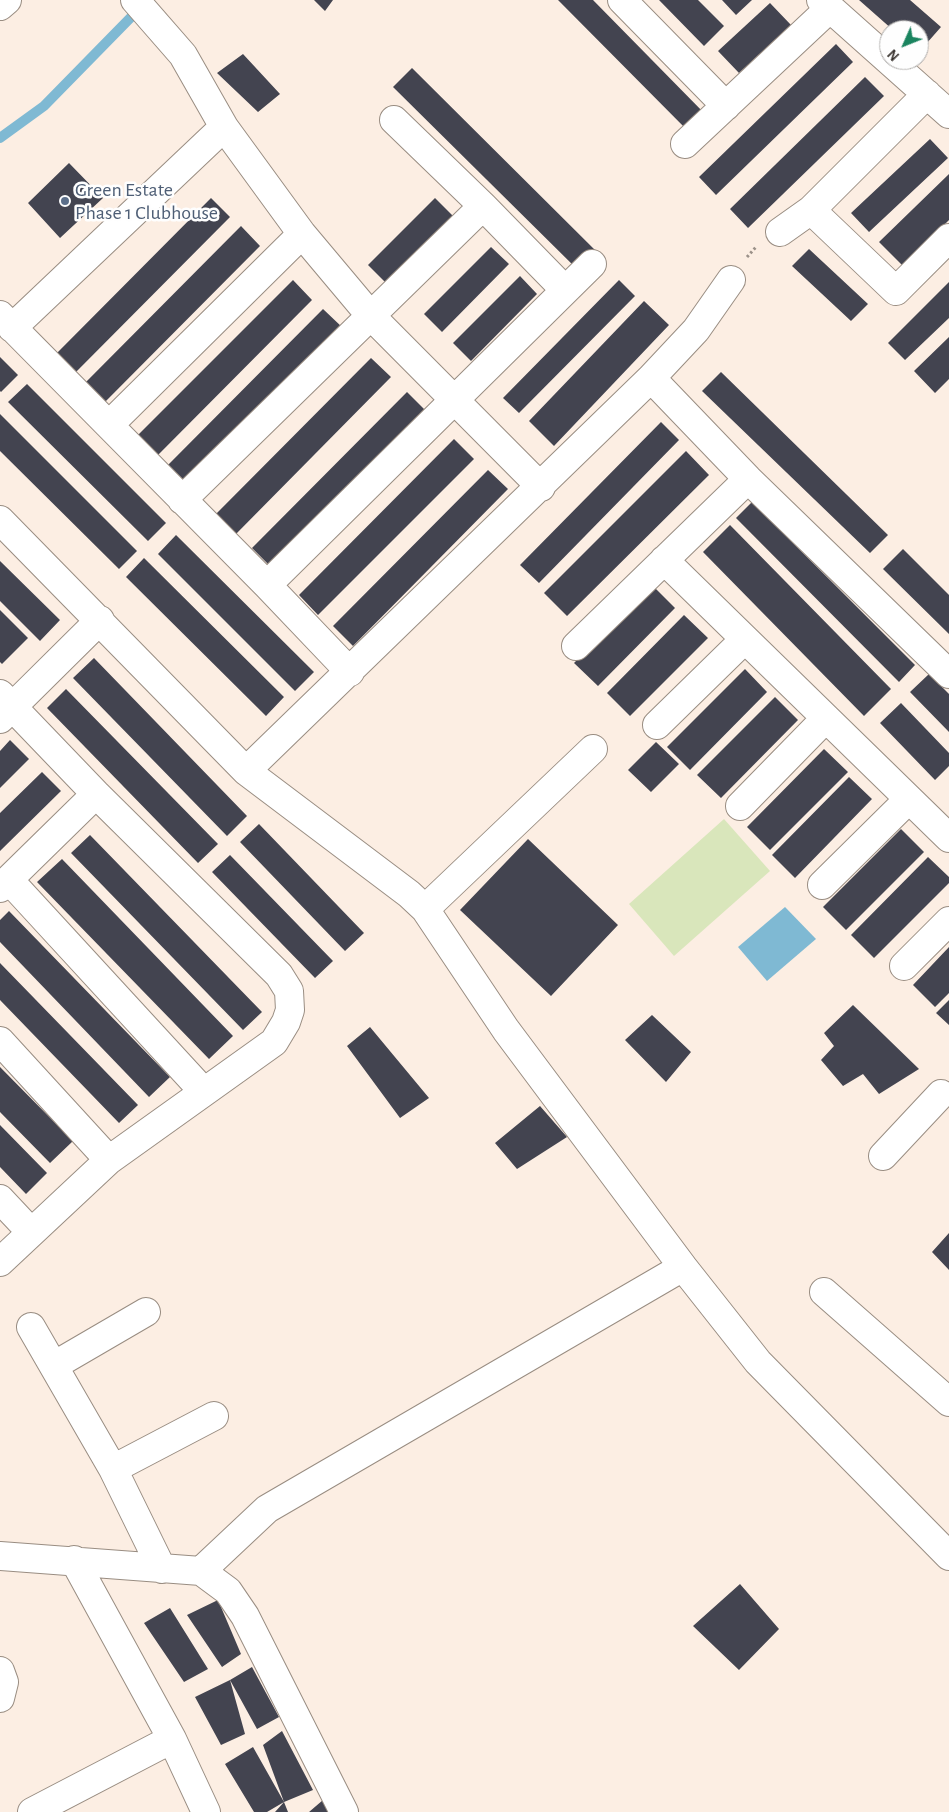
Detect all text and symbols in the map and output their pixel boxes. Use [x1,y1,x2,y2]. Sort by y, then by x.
north arrow [879,20,929,70]
text: N [886,46,902,63]
place label: Green Estate Phase 1 Clubhouse [75,178,218,225]
marker: Green Estate Phase 1 Clubhouse [59,195,71,207]

